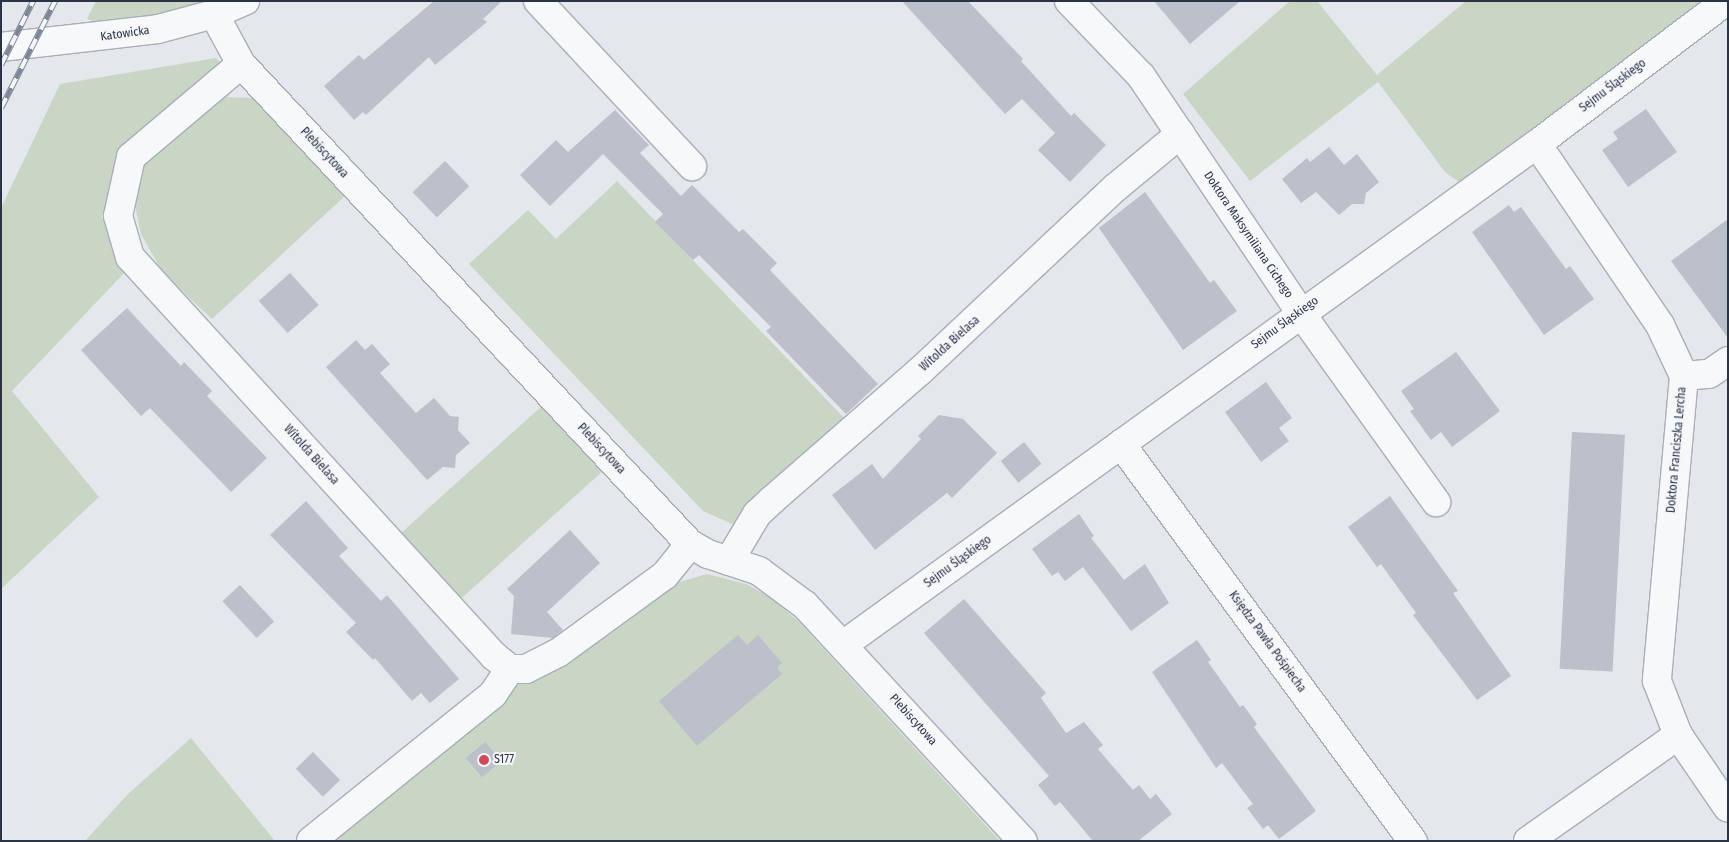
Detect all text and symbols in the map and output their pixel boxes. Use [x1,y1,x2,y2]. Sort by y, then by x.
street label: Katowicka [99,23,151,45]
street label: Sejmu Śląskiego [1577,56,1649,116]
street label: Plebiscytowa [297,125,351,181]
street label: Doktora Maksymiliana Cichego [1200,169,1296,301]
street label: Sejmu Śląskiego [1249,294,1321,352]
street label: Witolda Bielasa [917,313,983,375]
street label: Doktora Franciszka Lercha [1664,386,1690,514]
street label: Plebiscytowa [574,421,628,477]
street label: Witolda Bielasa [280,422,342,488]
street label: Sejmu Śląskiego [922,533,994,591]
street label: Księdza Pawła Pośpiecha [1225,589,1309,695]
street label: Plebiscytowa [886,691,940,749]
place label: S177 [494,753,514,767]
marker: S177 [478,754,490,766]

